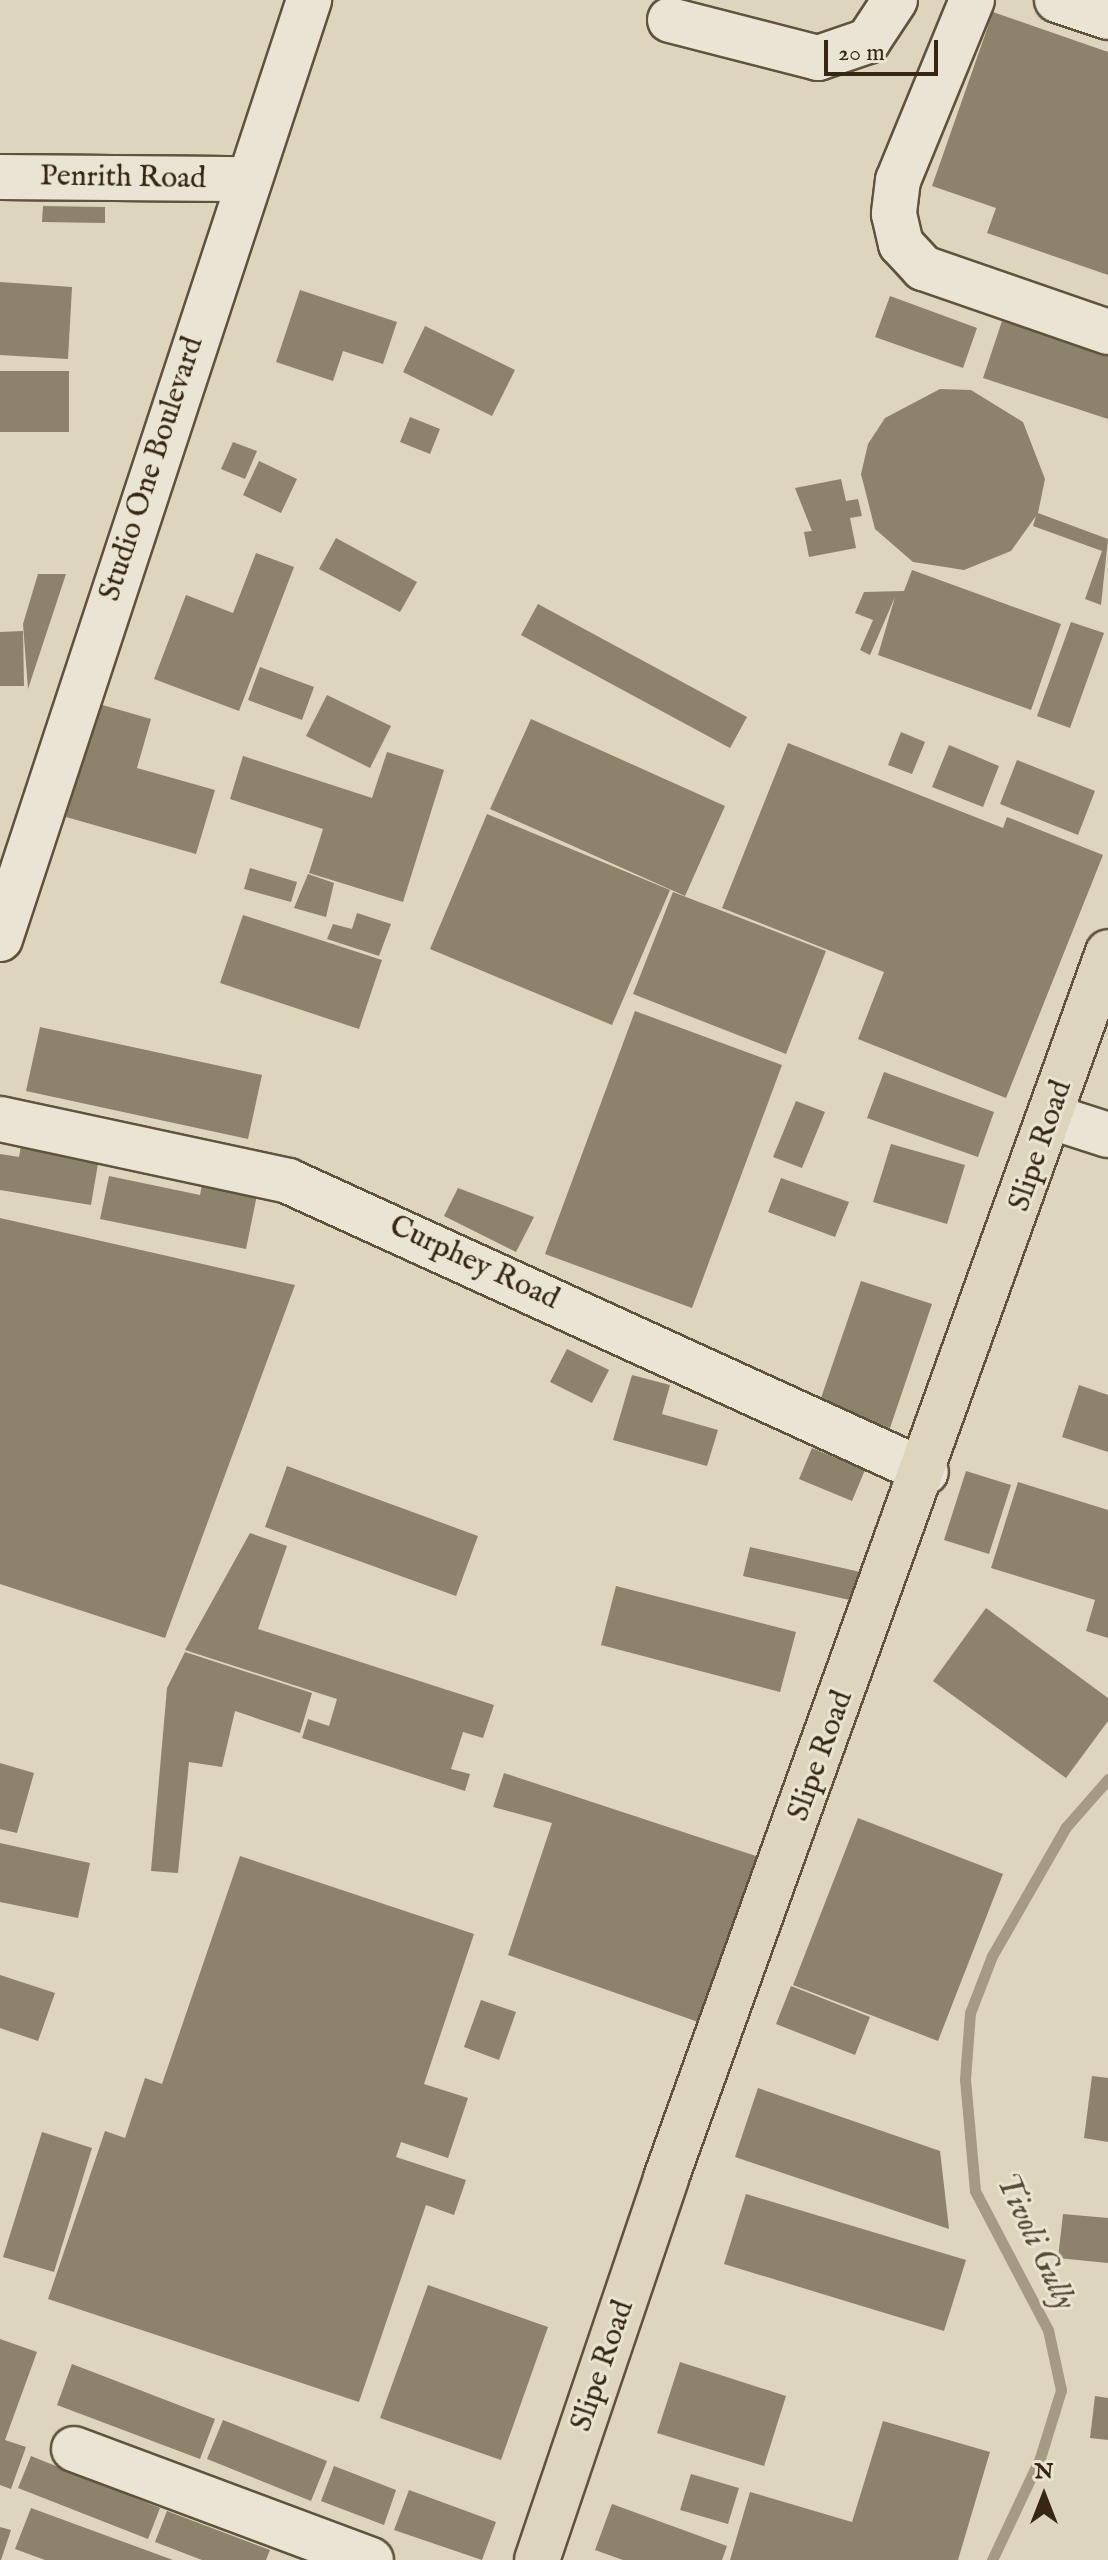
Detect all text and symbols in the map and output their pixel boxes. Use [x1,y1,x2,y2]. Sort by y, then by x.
scale bar [828,24,942,74]
text: 20 m [838,38,885,69]
street label: Penrith Road [40,159,206,197]
street label: Studio One Boulevard [92,332,212,606]
street label: Slipe Road [1002,1076,1080,1216]
street label: Curphey Road [384,1208,564,1318]
street label: Slipe Road [781,1686,861,1826]
water label: Tivoli Gully [986,2168,1082,2316]
street label: Slipe Road [564,2296,642,2436]
north arrow [1004,2456,1084,2536]
text: N [1034,2458,1054,2486]

